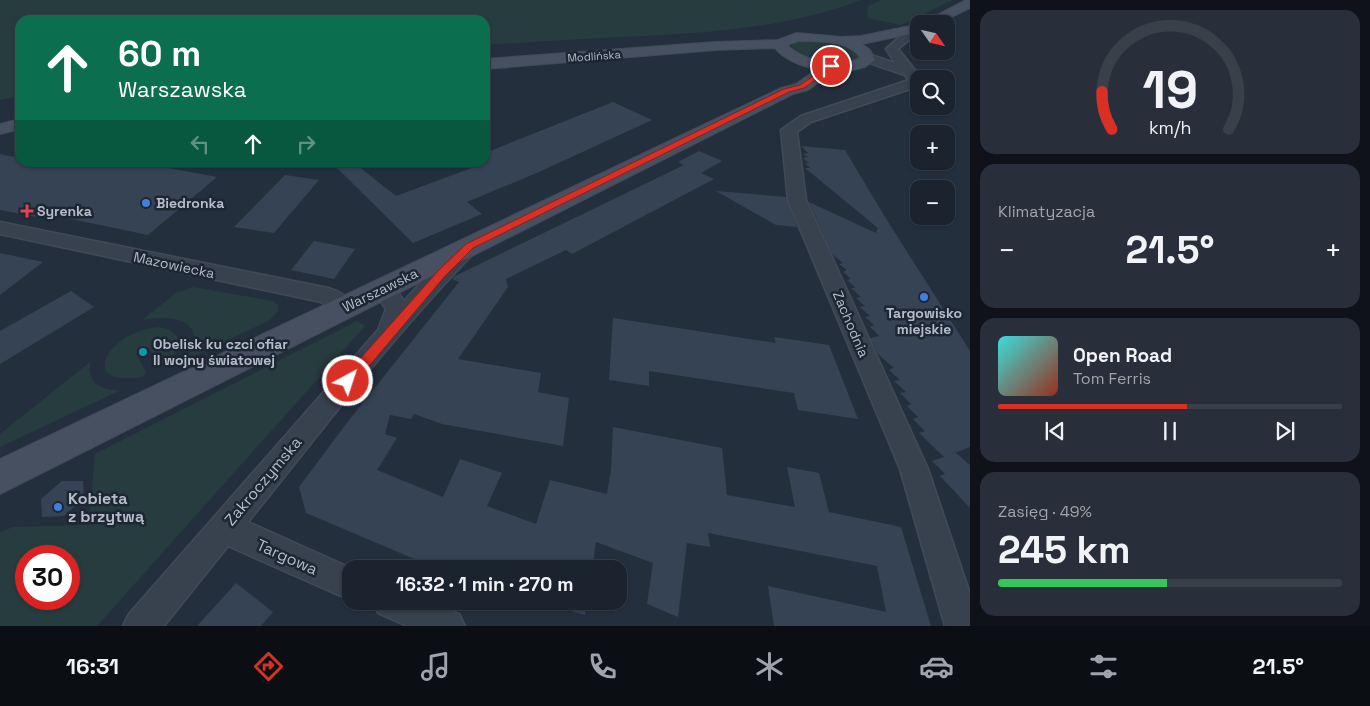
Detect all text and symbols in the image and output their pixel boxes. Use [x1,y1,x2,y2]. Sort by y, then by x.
north arrow [910,15,955,60]
map controls [910,15,955,225]
text: 60 m [118,32,201,76]
icon: ahead [35,35,100,100]
pin [810,45,852,87]
street label: Modlińska [567,47,622,65]
icon: arrive [817,52,845,80]
text: 19 [1142,57,1198,123]
button: search [910,70,955,115]
text: Warszawska [118,75,247,103]
text: km/h [1149,116,1191,139]
button: + [910,125,955,170]
icon: left [186,130,214,158]
icon: ahead [239,130,267,158]
icon: right [292,130,320,158]
button: − [910,180,955,225]
place label: Biedronka [156,194,224,212]
marker: Biedronka [140,197,152,209]
text: Klimatyzacja [998,201,1095,222]
place label: Syrenka [37,202,92,220]
marker: Syrenka [21,205,33,217]
text: 21.5° [1126,226,1214,274]
text: − [998,232,1015,268]
text: + [1325,232,1342,268]
street label: Mazowiecka [132,248,216,282]
street label: Warszawska [339,264,421,316]
street label: Zachodnia [829,288,873,360]
marker: Targowisko miejskie [918,291,930,303]
place label: Targowisko miejskie [886,304,962,338]
place label: Obelisk ku czci ofiar II wojny światowej [153,335,288,369]
text: Open Road [1073,343,1172,368]
marker: Obelisk ku czci ofiar II wojny światowej [137,346,149,358]
position arrow [321,354,373,406]
text: Tom Ferris [1073,368,1151,389]
icon: previous [1041,417,1069,445]
icon: pause [1156,417,1184,445]
icon: next [1271,417,1299,445]
street label: Zakroczymska [220,432,306,530]
place label: Kobieta z brzytwą [68,488,145,527]
marker: Kobieta z brzytwą [52,501,64,513]
text: Zasięg · 49% [998,501,1092,522]
text: 245 km [998,526,1130,574]
street label: Targowa [253,534,321,580]
speed limit sign: 30 [15,545,80,610]
text: 16:32 · 1 min · 270 m [396,572,573,597]
icon: directions [251,649,286,684]
icon: music [418,649,453,684]
icon: phone [585,649,620,684]
icon: climate [752,649,787,684]
icon: car [919,649,954,684]
icon: filters [1086,649,1121,684]
text: 16:31 [66,652,119,680]
text: 21.5° [1253,652,1304,680]

